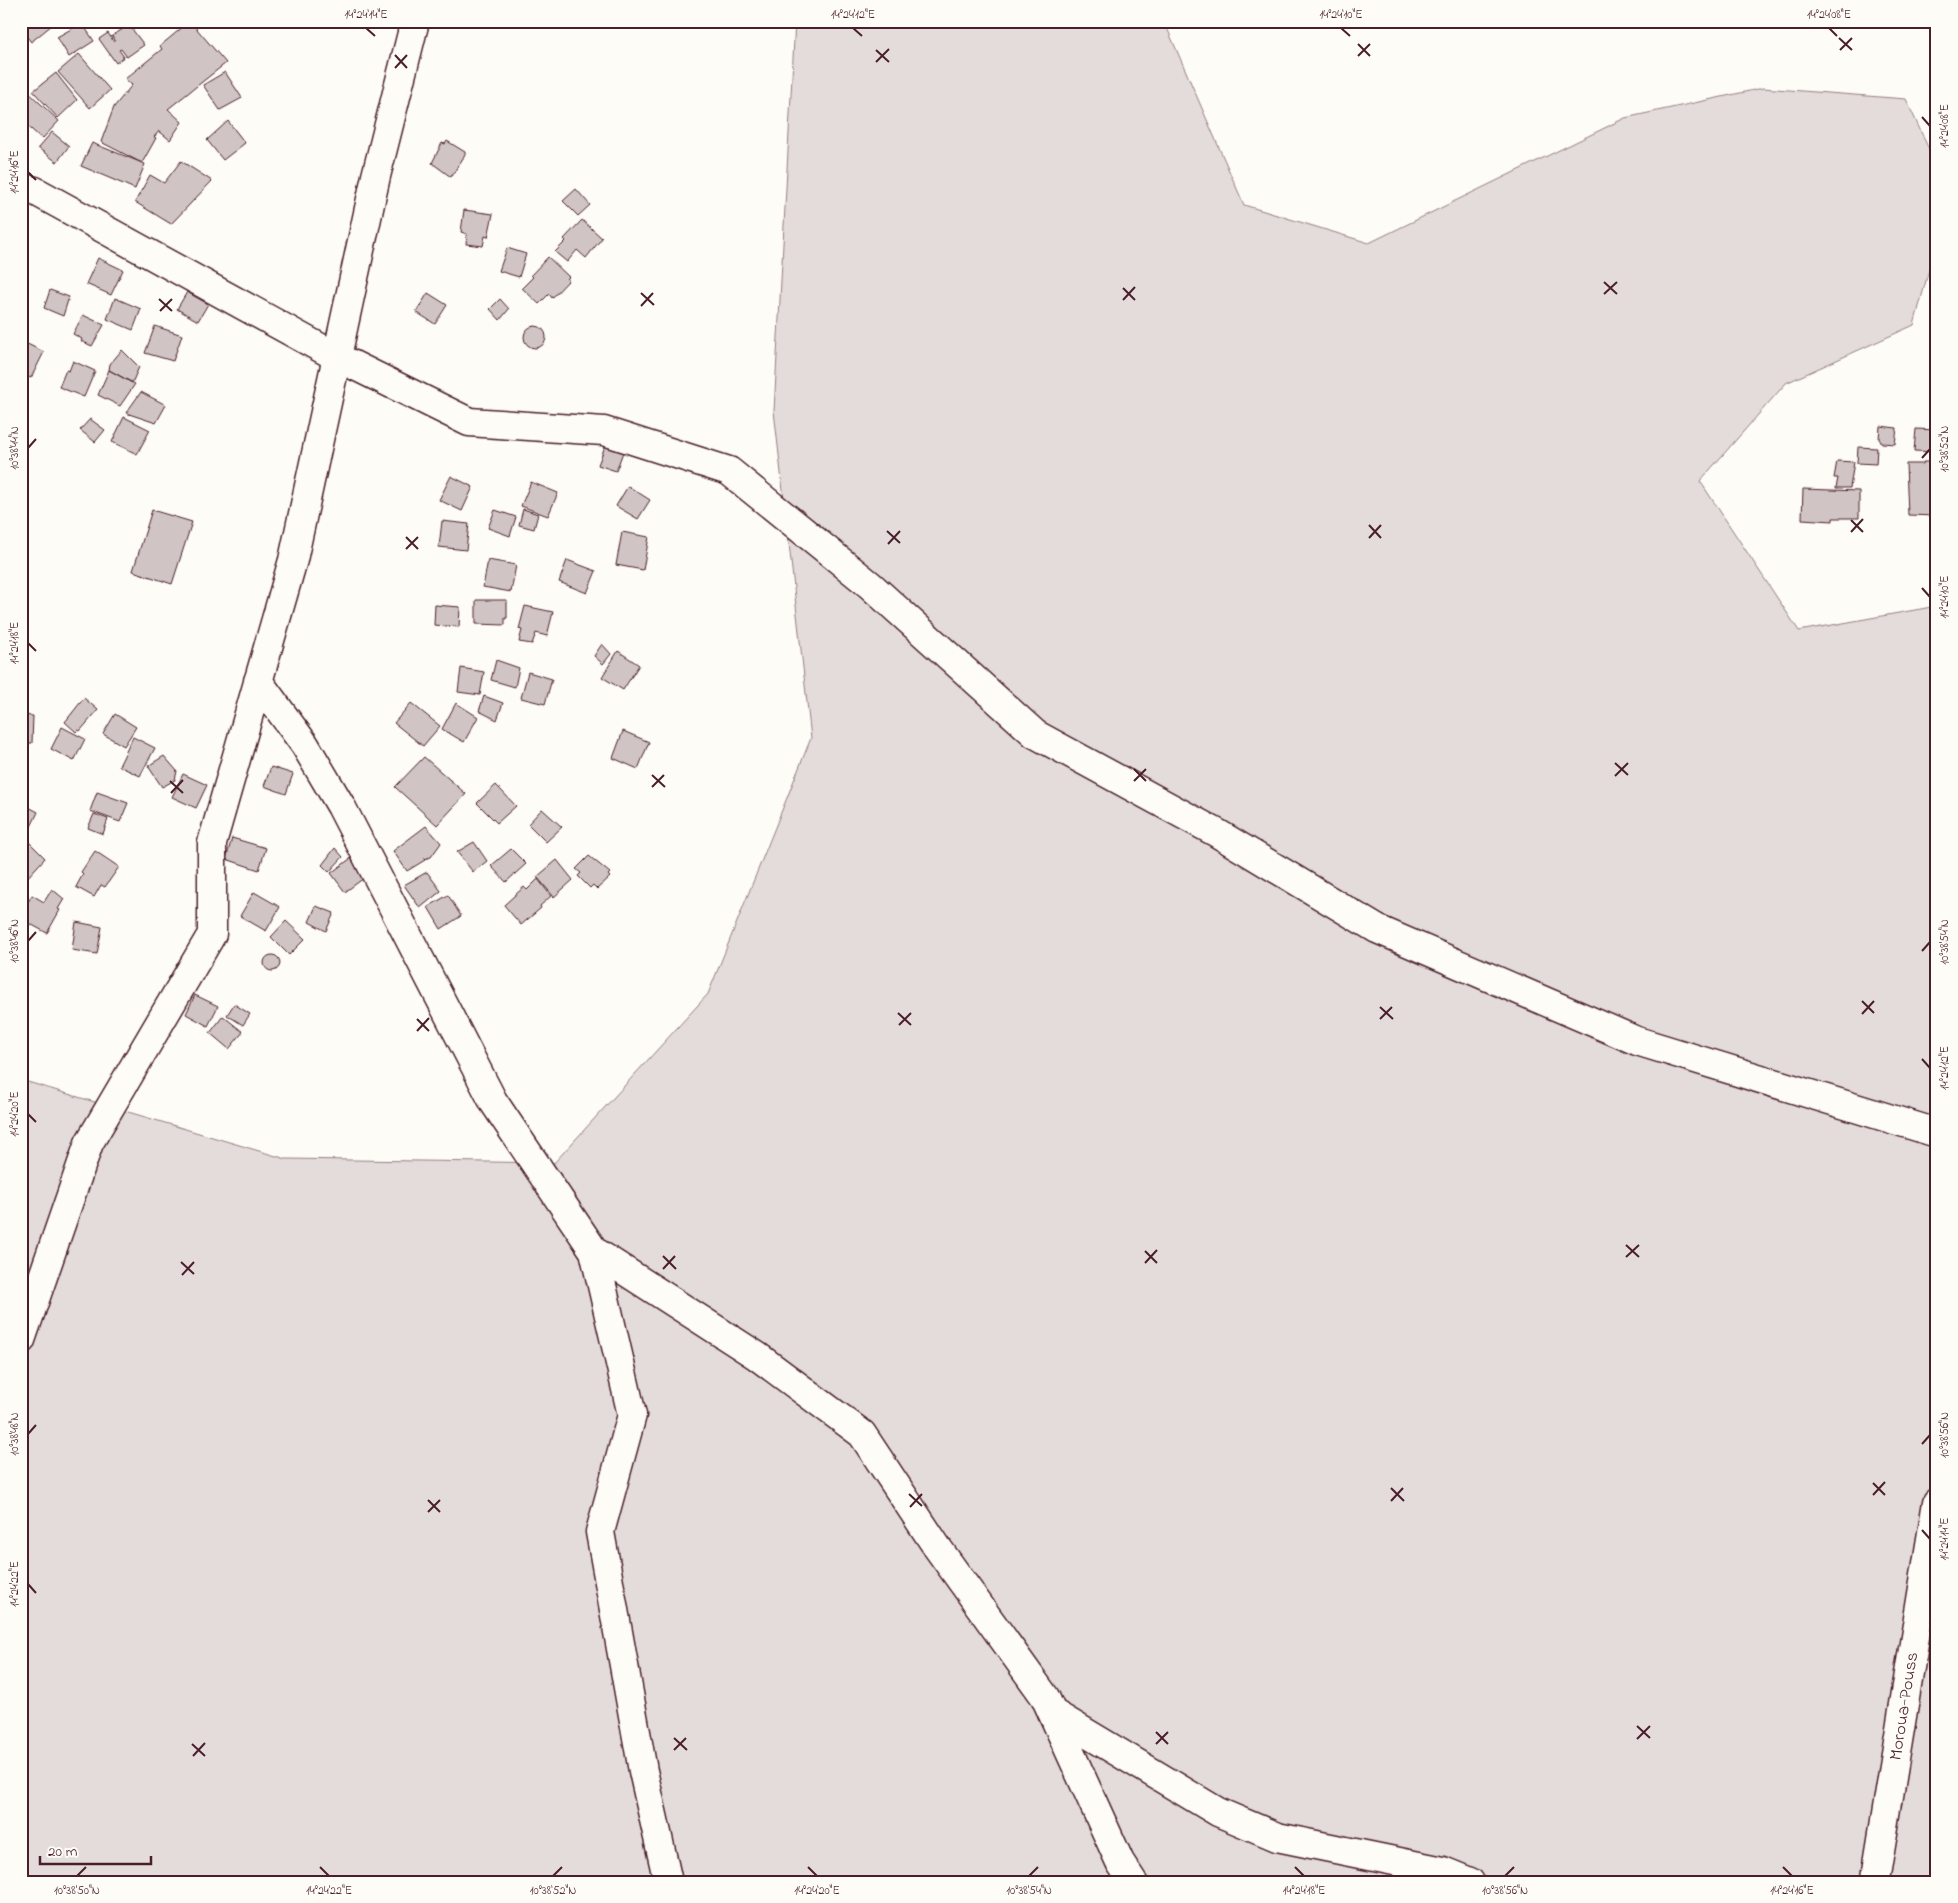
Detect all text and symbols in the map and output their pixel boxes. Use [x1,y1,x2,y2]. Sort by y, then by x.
text: 14°24'14"E [345,6,387,24]
text: 14°24'12"E [831,6,875,24]
text: 14°24'10"E [1319,6,1363,24]
text: 14°24'08"E [1807,6,1851,24]
text: 14°24'08"E [1936,104,1954,148]
text: 14°24'16"E [6,150,24,194]
text: 10°38'44"N [6,426,24,470]
text: 10°38'52"N [1936,426,1954,472]
text: 14°24'10"E [1936,575,1954,619]
text: 14°24'18"E [6,622,24,664]
text: 10°38'46"N [6,919,24,963]
text: 10°38'54"N [1936,919,1954,965]
text: 14°24'12"E [1936,1046,1954,1090]
text: 14°24'20"E [6,1091,24,1137]
text: 10°38'48"N [6,1412,24,1456]
text: 10°38'56"N [1936,1412,1954,1458]
text: 14°24'14"E [1936,1518,1954,1560]
text: 14°24'22"E [6,1561,24,1607]
street label: Moroua-Pouss [1884,1650,1926,1762]
scale bar [40,1833,151,1865]
text: 20 m [48,1841,78,1863]
text: 10°38'50"N [54,1882,100,1900]
text: 14°24'22"E [306,1882,352,1900]
text: 10°38'52"N [530,1882,576,1900]
text: 14°24'20"E [794,1882,840,1900]
text: 10°38'54"N [1006,1882,1052,1900]
text: 14°24'18"E [1283,1882,1325,1900]
text: 10°38'56"N [1482,1882,1528,1900]
text: 14°24'16"E [1770,1882,1814,1900]

